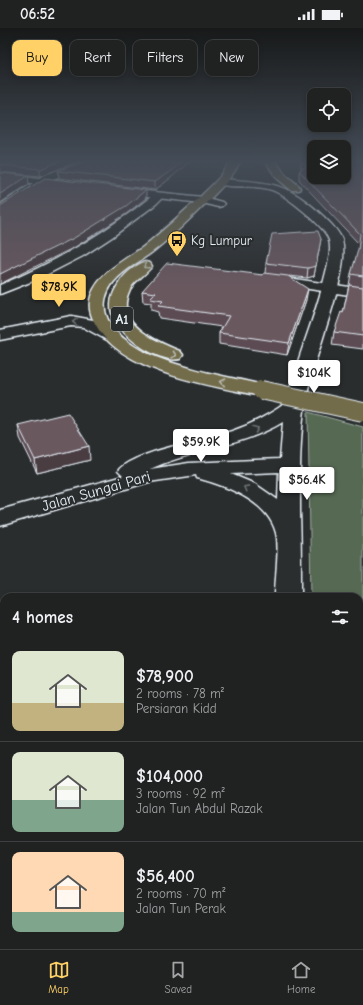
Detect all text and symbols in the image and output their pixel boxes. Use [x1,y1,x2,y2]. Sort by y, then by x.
text: 06:52 [20,5,55,23]
chip: Buy [12,40,62,76]
chip: Rent [70,40,125,76]
chip: Filters [133,40,197,76]
chip: New [205,40,258,76]
map controls [307,88,351,184]
button: locate [307,88,351,132]
button: layers [307,140,351,184]
bus stop icon: Kg Lumpur [166,229,188,257]
place label: Kg Lumpur [191,233,253,248]
one-way arrow [143,261,150,269]
pin: $78.9K [26,274,92,308]
text: $78.9K [41,279,77,294]
road number: A1 [111,307,133,331]
one-way arrow [72,317,78,326]
one-way arrow [170,350,177,359]
pin: $104K [286,360,342,394]
text: $104K [297,365,331,380]
one-way arrow [220,378,226,386]
one-way arrow [252,425,259,433]
pin: $59.9K [168,429,234,463]
text: $59.9K [182,434,220,449]
street label: Jalan Sungai Pari [40,467,152,515]
pin: $56.4K [274,467,340,501]
text: $56.4K [288,472,326,487]
one-way arrow [243,485,250,493]
icon: filters [329,606,351,628]
text: 4 homes [12,608,73,627]
icon: home [44,667,92,715]
text: $78,900 [136,667,194,686]
text: 2 rooms · 78 m² [136,686,224,701]
text: Persiaran Kidd [136,701,217,716]
text: $104,000 [136,767,203,786]
icon: home [44,768,92,816]
text: 3 rooms · 92 m² [136,786,225,801]
text: Jalan Tun Abdul Razak [136,801,263,816]
text: $56,400 [136,867,195,886]
icon: home [44,868,92,916]
text: 2 rooms · 70 m² [136,886,225,901]
text: Jalan Tun Perak [136,901,226,916]
tab: Map [48,959,70,996]
tab: Saved [165,959,192,996]
tab: Home [287,959,315,996]

